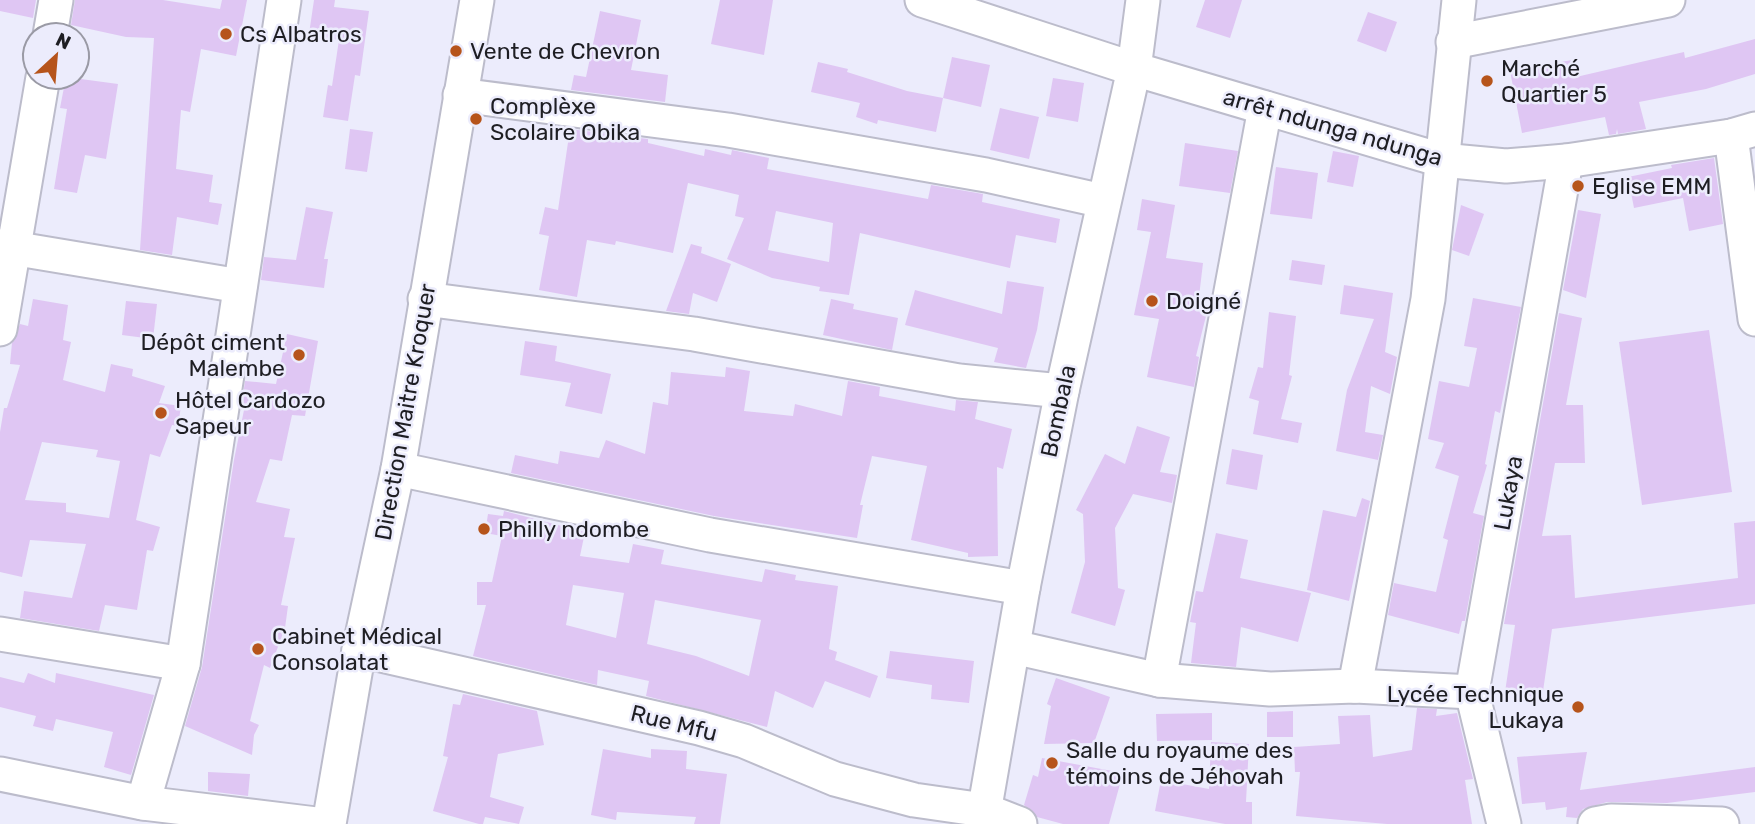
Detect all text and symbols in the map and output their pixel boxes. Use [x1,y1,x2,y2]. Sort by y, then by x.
place label: Cs Albatros [240,20,362,48]
north arrow [21,21,91,91]
marker: Cs Albatros [218,26,234,42]
text: N [52,28,74,55]
place label: Vente de Chevron [470,37,660,65]
marker: Vente de Chevron [448,43,464,59]
place label: Marché Quartier 5 [1501,54,1607,108]
marker: Marché Quartier 5 [1479,73,1495,89]
street label: arrêt ndunga ndunga [1220,82,1446,172]
place label: Complèxe Scolaire Obika [490,92,640,146]
marker: Complèxe Scolaire Obika [468,111,484,127]
place label: Eglise EMM [1592,172,1711,200]
marker: Eglise EMM [1570,178,1586,194]
street label: Direction Maitre Kroquer [369,281,441,543]
place label: Doigné [1166,287,1241,315]
marker: Doigné [1144,293,1160,309]
place label: Dépôt ciment Malembe [140,328,285,382]
marker: Dépôt ciment Malembe [291,347,307,363]
street label: Bombala [1035,362,1081,460]
place label: Hôtel Cardozo Sapeur [175,386,326,440]
marker: Hôtel Cardozo Sapeur [153,405,169,421]
street label: Lukaya [1488,453,1528,533]
place label: Philly ndombe [498,515,649,543]
marker: Philly ndombe [476,521,492,537]
place label: Cabinet Médical Consolatat [272,622,442,676]
marker: Cabinet Médical Consolatat [250,641,266,657]
place label: Lycée Technique Lukaya [1387,680,1564,734]
street label: Rue Mfu [628,699,720,747]
marker: Lycée Technique Lukaya [1570,699,1586,715]
place label: Salle du royaume des témoins de Jéhovah [1066,736,1293,790]
marker: Salle du royaume des témoins de Jéhovah [1044,755,1060,771]

